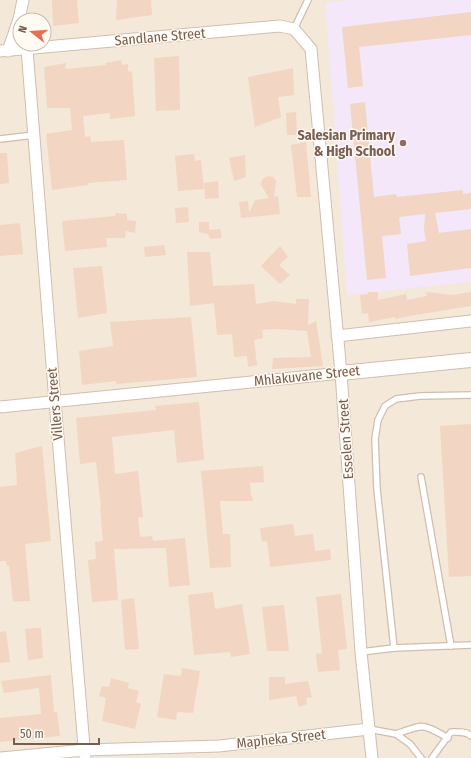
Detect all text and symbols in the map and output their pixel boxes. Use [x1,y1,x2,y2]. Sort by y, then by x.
north arrow [12,12,52,52]
text: N [16,24,30,34]
street label: Sandlane Street [114,25,207,49]
place label: Salesian Primary & High School [298,127,395,160]
marker: Salesian Primary & High School [398,138,408,148]
street label: Mhlakuvane Street [253,362,361,390]
street label: Villers Street [43,366,67,441]
street label: Esselen Street [335,398,357,480]
scale bar [14,720,99,746]
street label: Mapheka Street [236,726,327,752]
text: 50 m [20,727,44,741]

